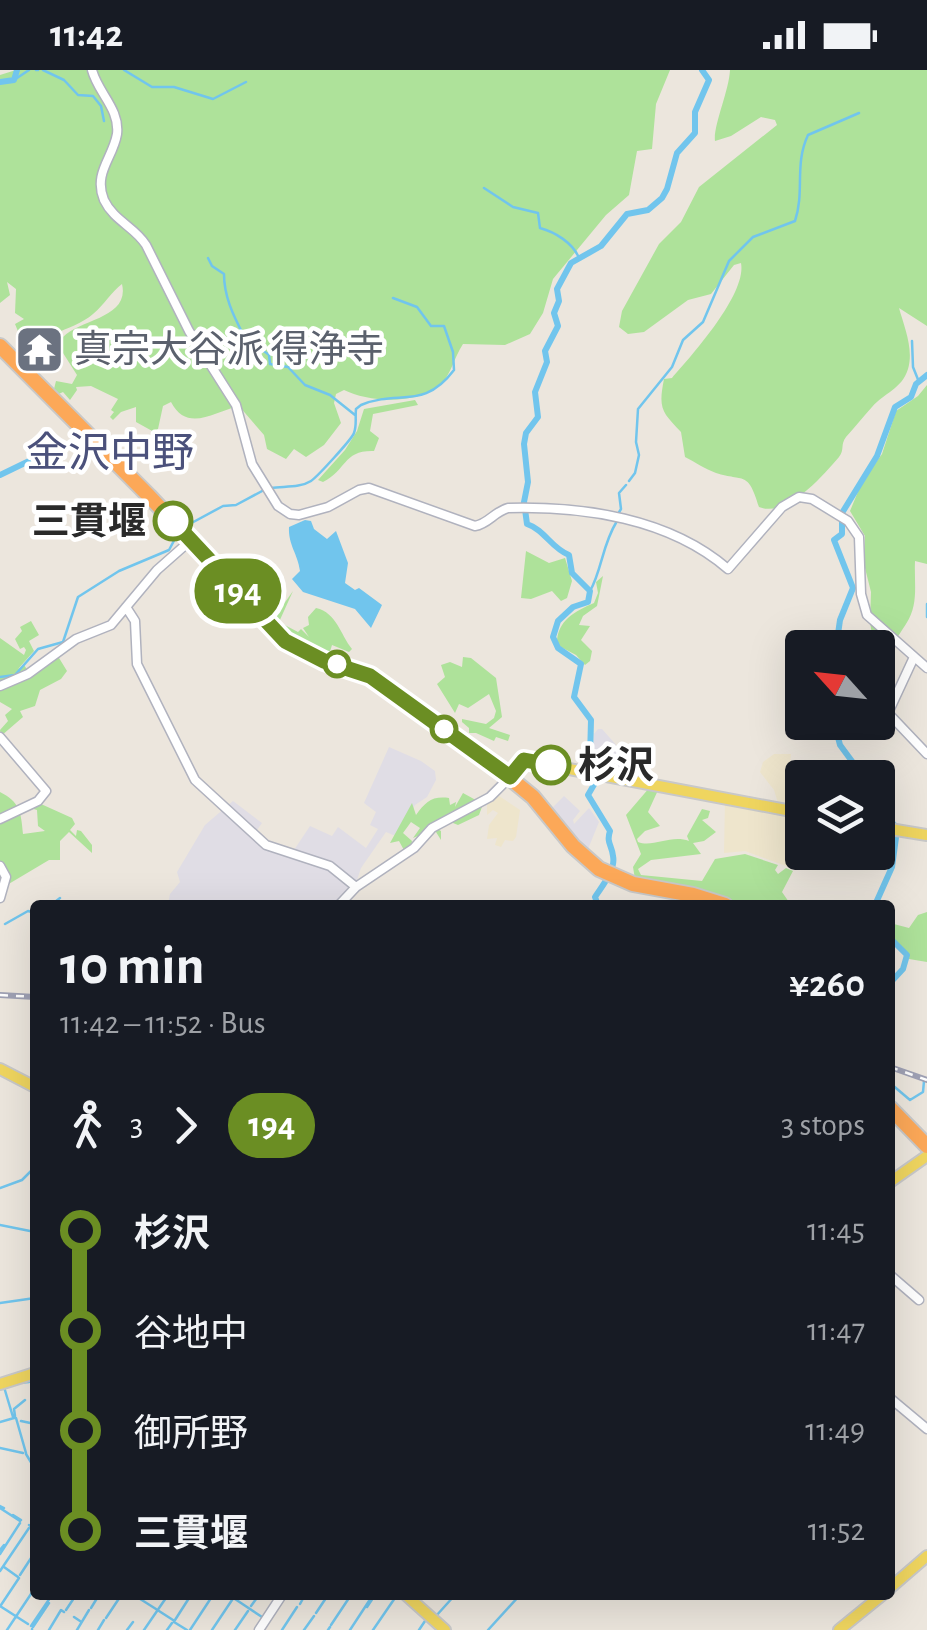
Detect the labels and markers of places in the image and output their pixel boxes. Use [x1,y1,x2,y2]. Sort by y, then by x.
temple icon: 真宗大谷派 得浄寺 [13,323,65,375]
place label: 真宗大谷派 得浄寺 [74,329,384,370]
place label: 三貫堰 [32,502,146,542]
marker: 三貫堰 [154,502,192,540]
unlabelled marker [324,651,350,677]
unlabelled marker [431,716,457,742]
place label: 杉沢 [578,745,654,786]
marker: 杉沢 [532,746,570,784]

